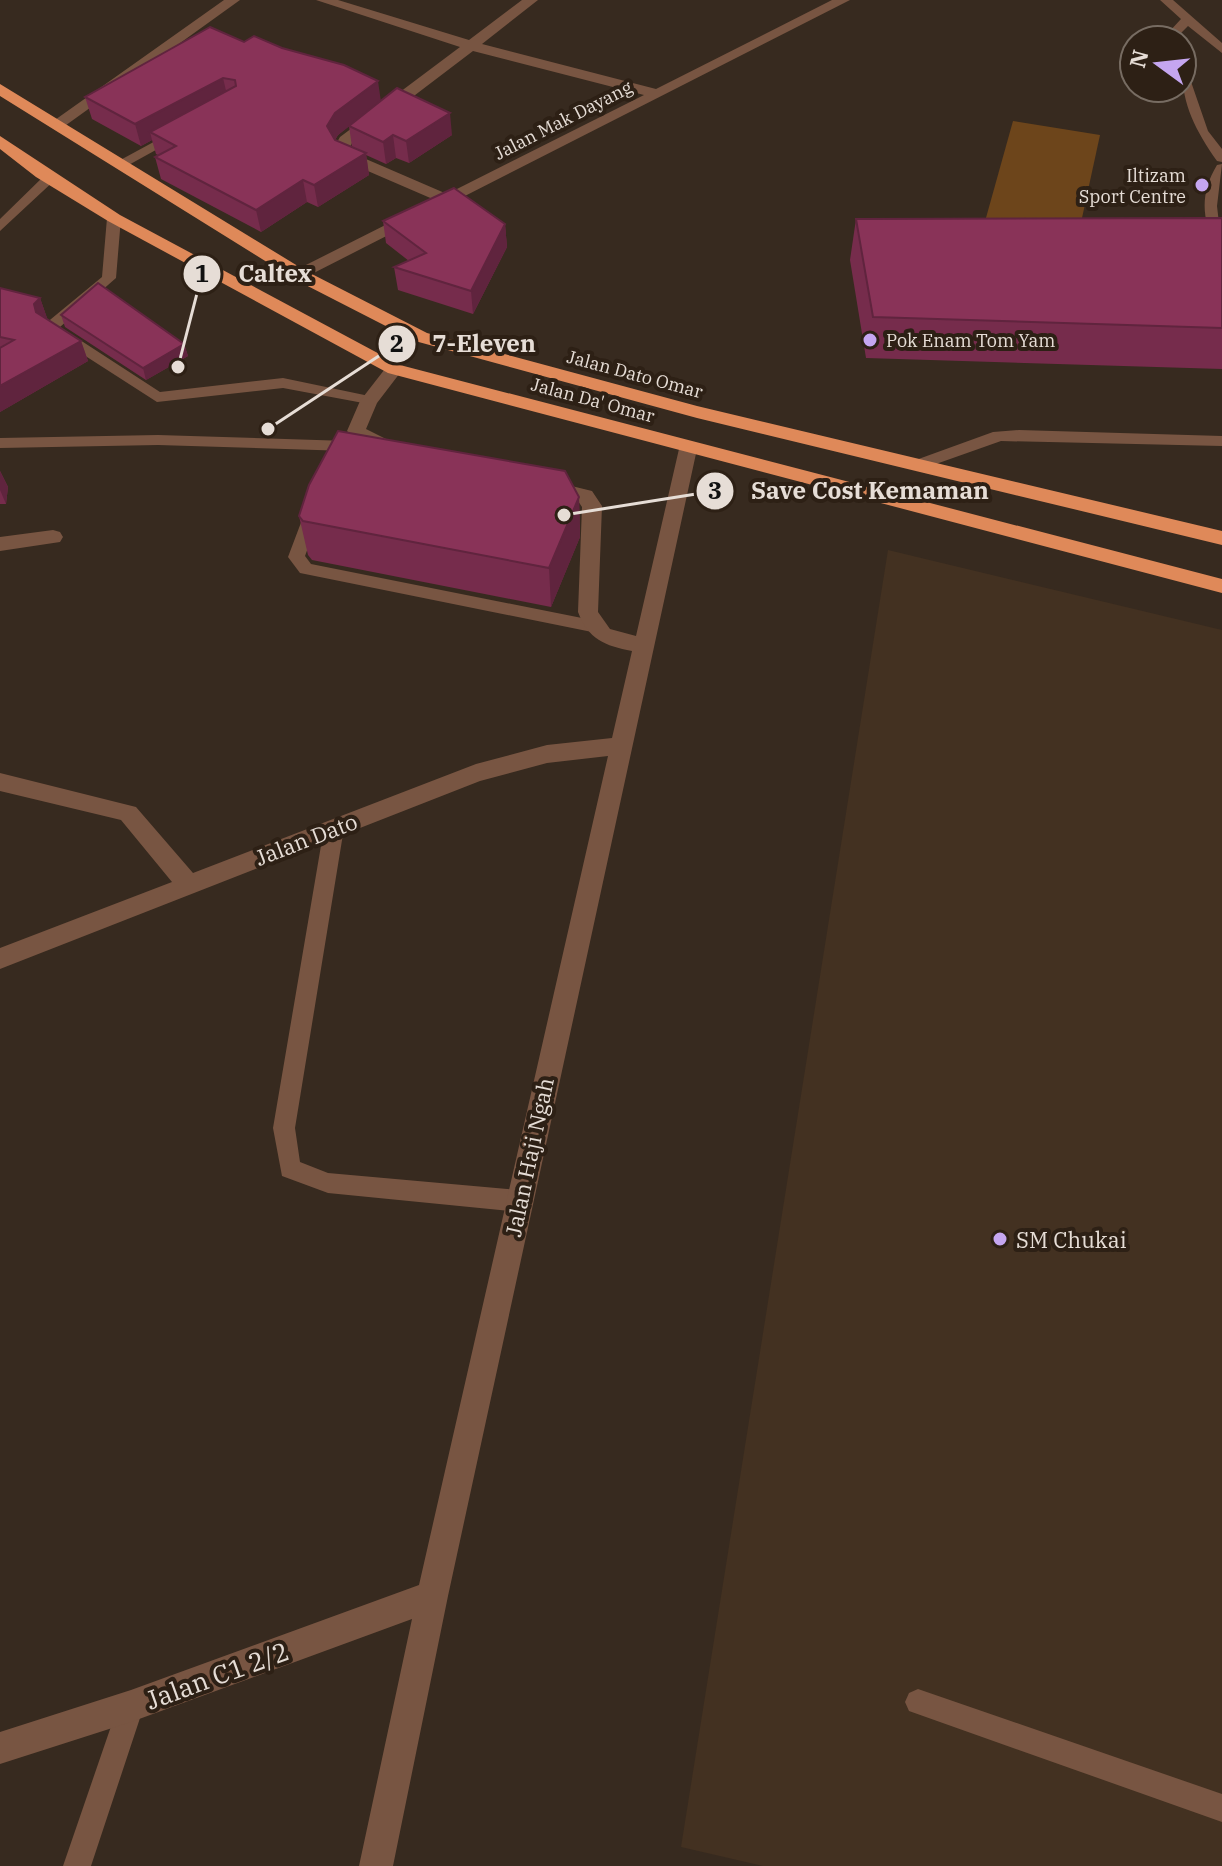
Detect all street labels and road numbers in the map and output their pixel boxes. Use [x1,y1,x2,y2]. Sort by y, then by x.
street label: Jalan Mak Dayang [490,75,636,165]
street label: Jalan Dato Omar [565,345,705,403]
street label: Jalan Da' Omar [529,372,657,428]
street label: Jalan Dato [251,806,361,872]
street label: Jalan Haji Ngah [498,1075,560,1239]
street label: Jalan C1 2/2 [141,1633,293,1717]

